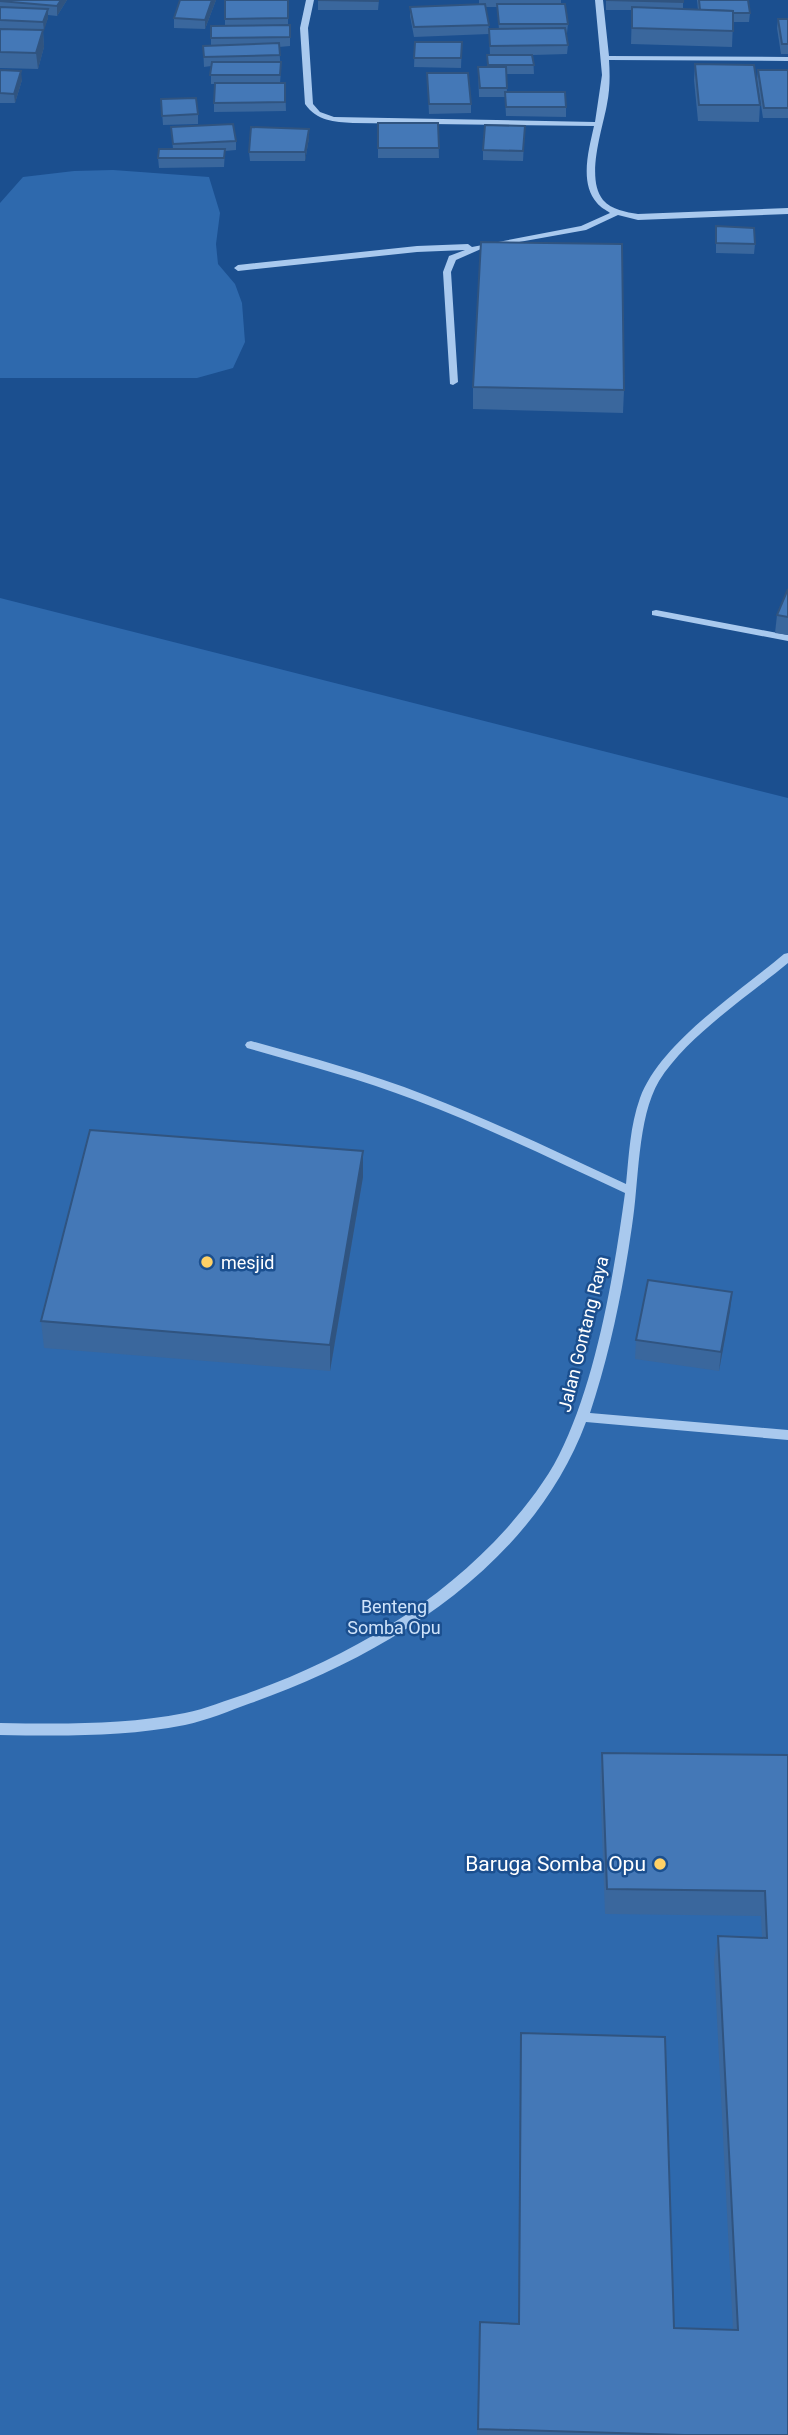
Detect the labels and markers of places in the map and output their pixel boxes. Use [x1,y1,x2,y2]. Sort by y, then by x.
place label: mesjid [221,1252,274,1273]
marker: mesjid [199,1254,215,1270]
place label: Baruga Somba Opu [465,1852,646,1876]
marker: Baruga Somba Opu [652,1856,668,1872]

